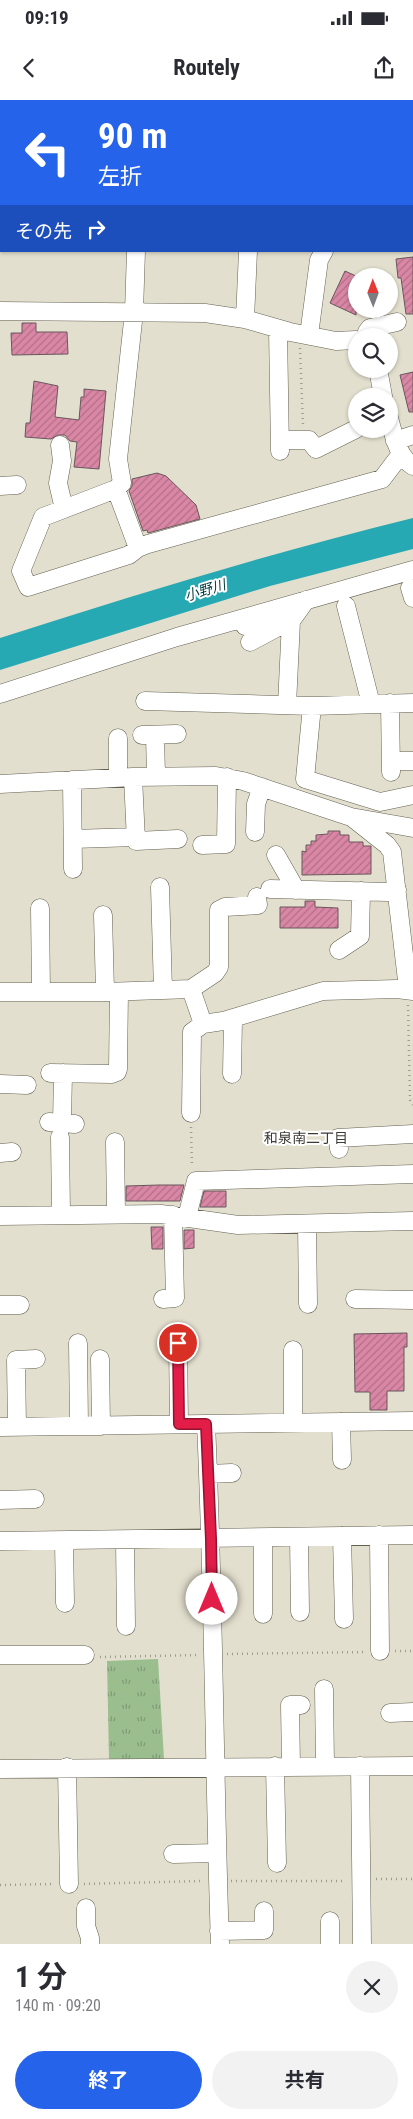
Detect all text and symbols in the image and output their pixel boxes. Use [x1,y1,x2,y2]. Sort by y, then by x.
text: 09:19 [25,6,69,29]
icon: back [15,54,43,82]
icon: share [370,54,398,82]
text: Routely [173,55,240,80]
text: 90 m [98,116,167,157]
icon: left [15,120,80,185]
text: 左折 [98,164,142,189]
icon: right [82,215,110,243]
text: その先 [15,220,72,243]
north arrow [348,268,398,318]
map controls [348,268,398,438]
button: search [348,328,398,378]
button: layers [348,388,398,438]
water label: 小野川 [183,576,229,604]
district label: 和泉南二丁目 [264,1130,348,1146]
pin [157,1322,199,1364]
icon: arrive [164,1329,192,1357]
position arrow [185,1572,237,1624]
text: 1 分 [15,1959,67,1994]
button: close [346,1961,398,2013]
text: 140 m · 09:20 [15,1996,101,2015]
button: 終了 [15,2051,202,2109]
button: 共有 [212,2051,398,2109]

